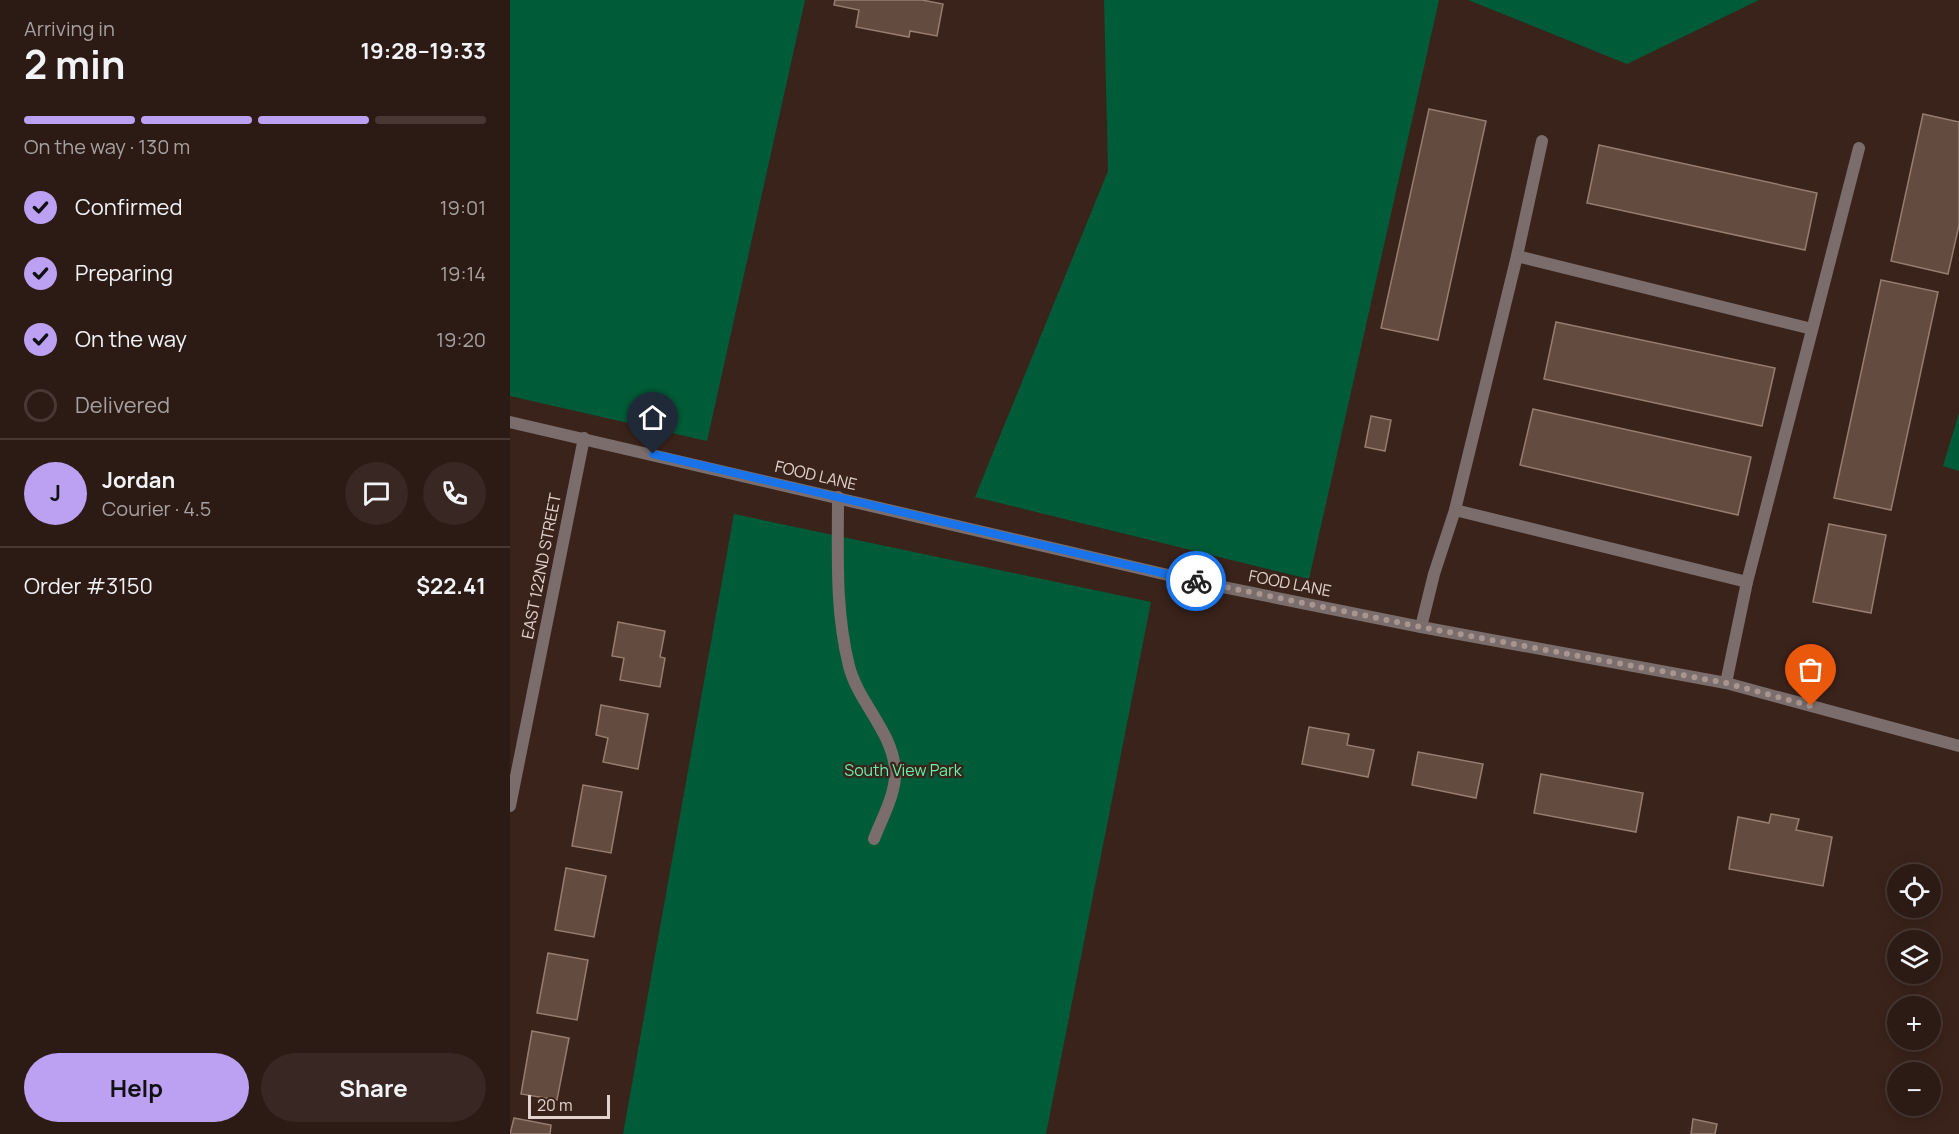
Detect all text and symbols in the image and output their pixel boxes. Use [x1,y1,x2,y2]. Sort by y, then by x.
text: Arriving in [24,15,115,42]
text: 19:28–19:33 [360,36,486,66]
text: 2 min [24,37,125,91]
text: On the way · 130 m [24,133,190,160]
icon: check [24,191,57,224]
text: Confirmed [75,192,183,222]
text: 19:01 [440,194,486,221]
icon: check [24,257,57,290]
text: Preparing [75,258,173,288]
text: 19:14 [440,260,486,287]
icon: check [24,323,57,356]
text: On the way [75,324,187,354]
text: 19:20 [436,326,486,353]
text: Delivered [75,390,170,420]
pin [627,392,678,454]
icon: home [636,401,669,434]
street label: FOOD LANE [773,455,859,495]
button: chat [345,462,408,525]
button: phone [423,462,486,525]
text: Jordan [102,465,175,495]
text: J [50,478,61,508]
street label: EAST 122ND STREET [516,491,566,641]
text: Courier · 4.5 [102,495,211,522]
courier [1166,551,1226,611]
street label: FOOD LANE [1247,564,1333,602]
icon: bike [1180,565,1213,598]
text: Order #3150 [24,571,153,601]
text: $22.41 [416,571,486,601]
pin [1785,644,1836,706]
icon: bag [1794,653,1827,686]
park label: South View Park [844,759,963,781]
map controls [1887,864,1941,1116]
button: locate [1887,864,1941,918]
button: layers [1887,930,1941,984]
button: + [1887,996,1941,1050]
button: Help [24,1053,249,1122]
button: Share [261,1053,486,1122]
button: − [1887,1062,1941,1116]
scale bar [528,1092,610,1120]
text: 20 m [537,1094,573,1116]

